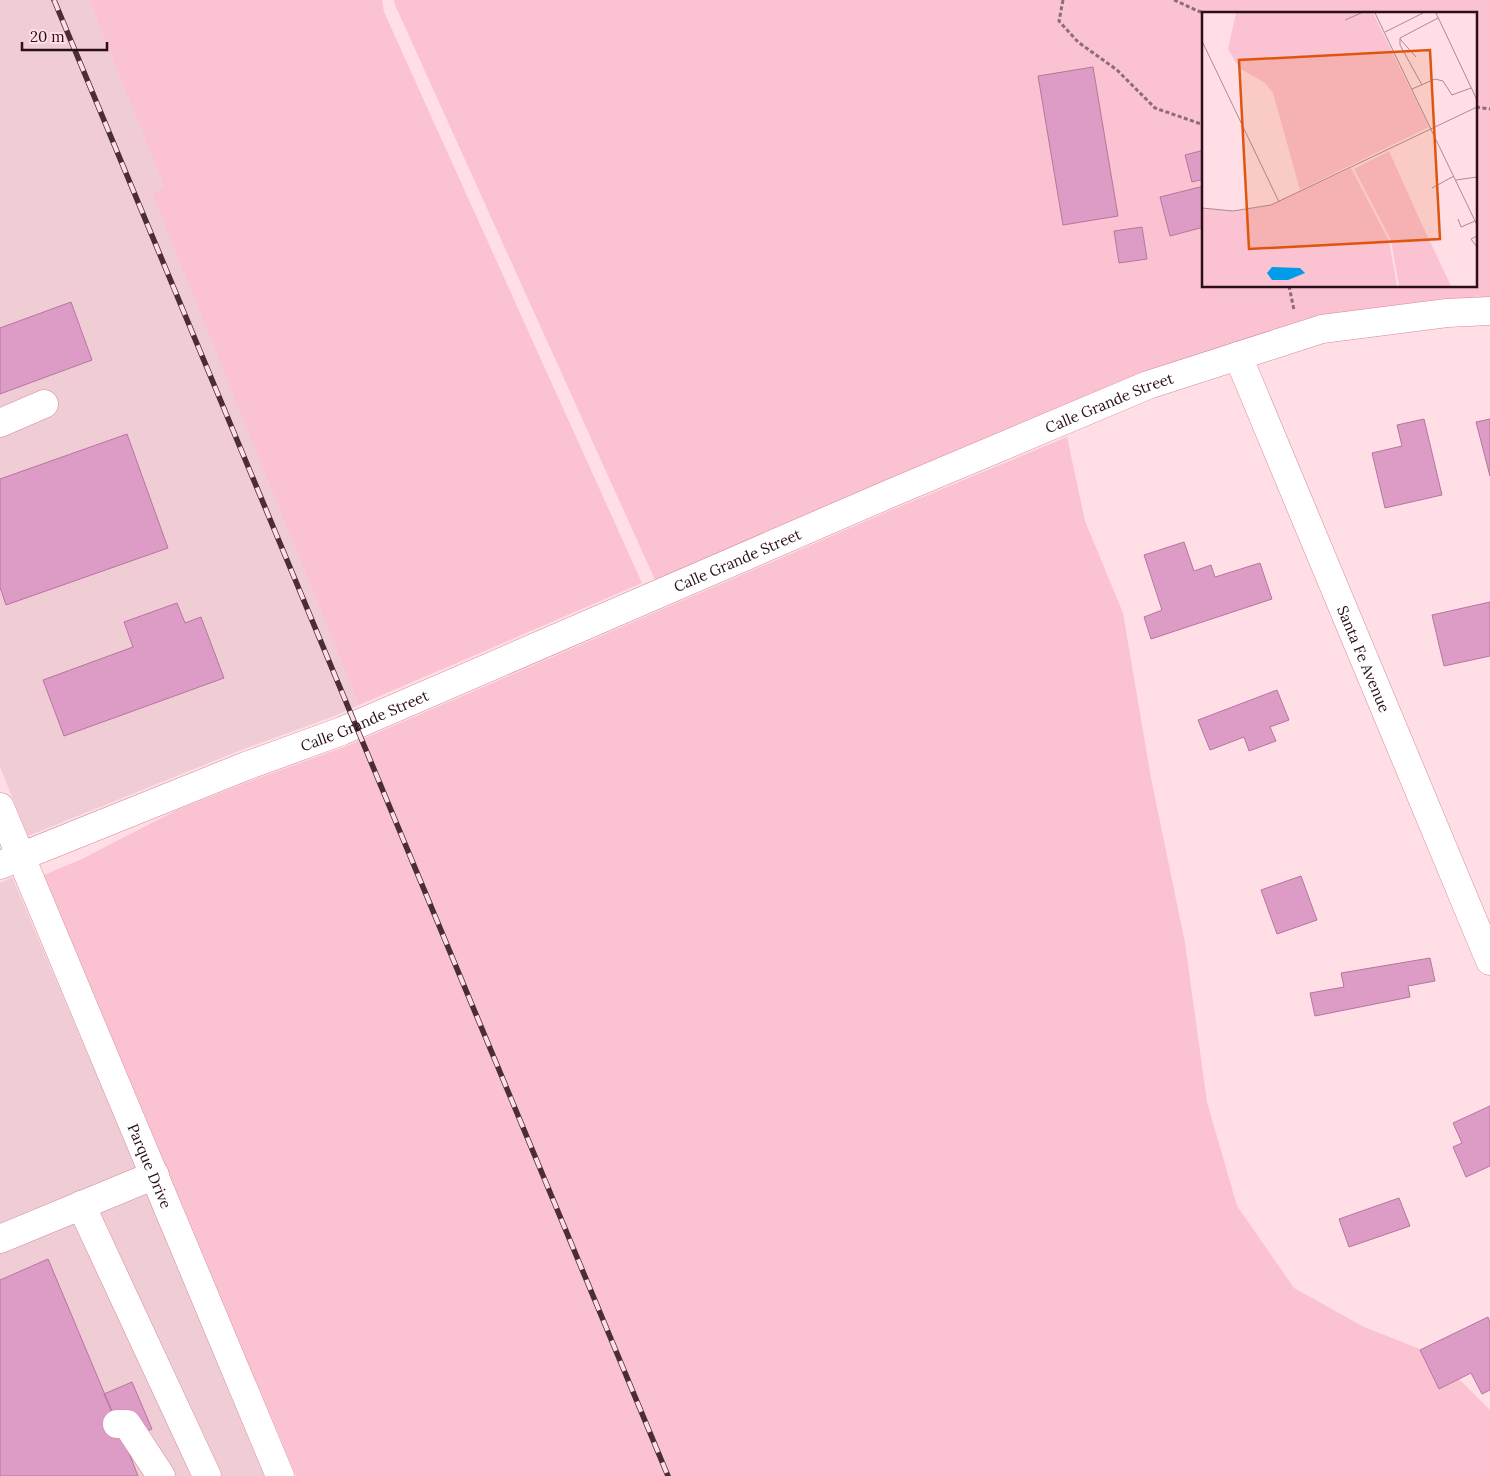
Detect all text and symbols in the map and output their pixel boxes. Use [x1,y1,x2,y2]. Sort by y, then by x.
inset map [1202,12,1478,288]
scale bar [22,20,108,52]
text: 20 m [30,27,65,46]
street label: Calle Grande Street [1042,368,1176,437]
street label: Calle Grande Street [671,524,804,596]
street label: Santa Fe Avenue [1333,603,1395,715]
street label: Calle Grande Street [298,685,431,755]
street label: Parque Drive [124,1120,176,1211]

